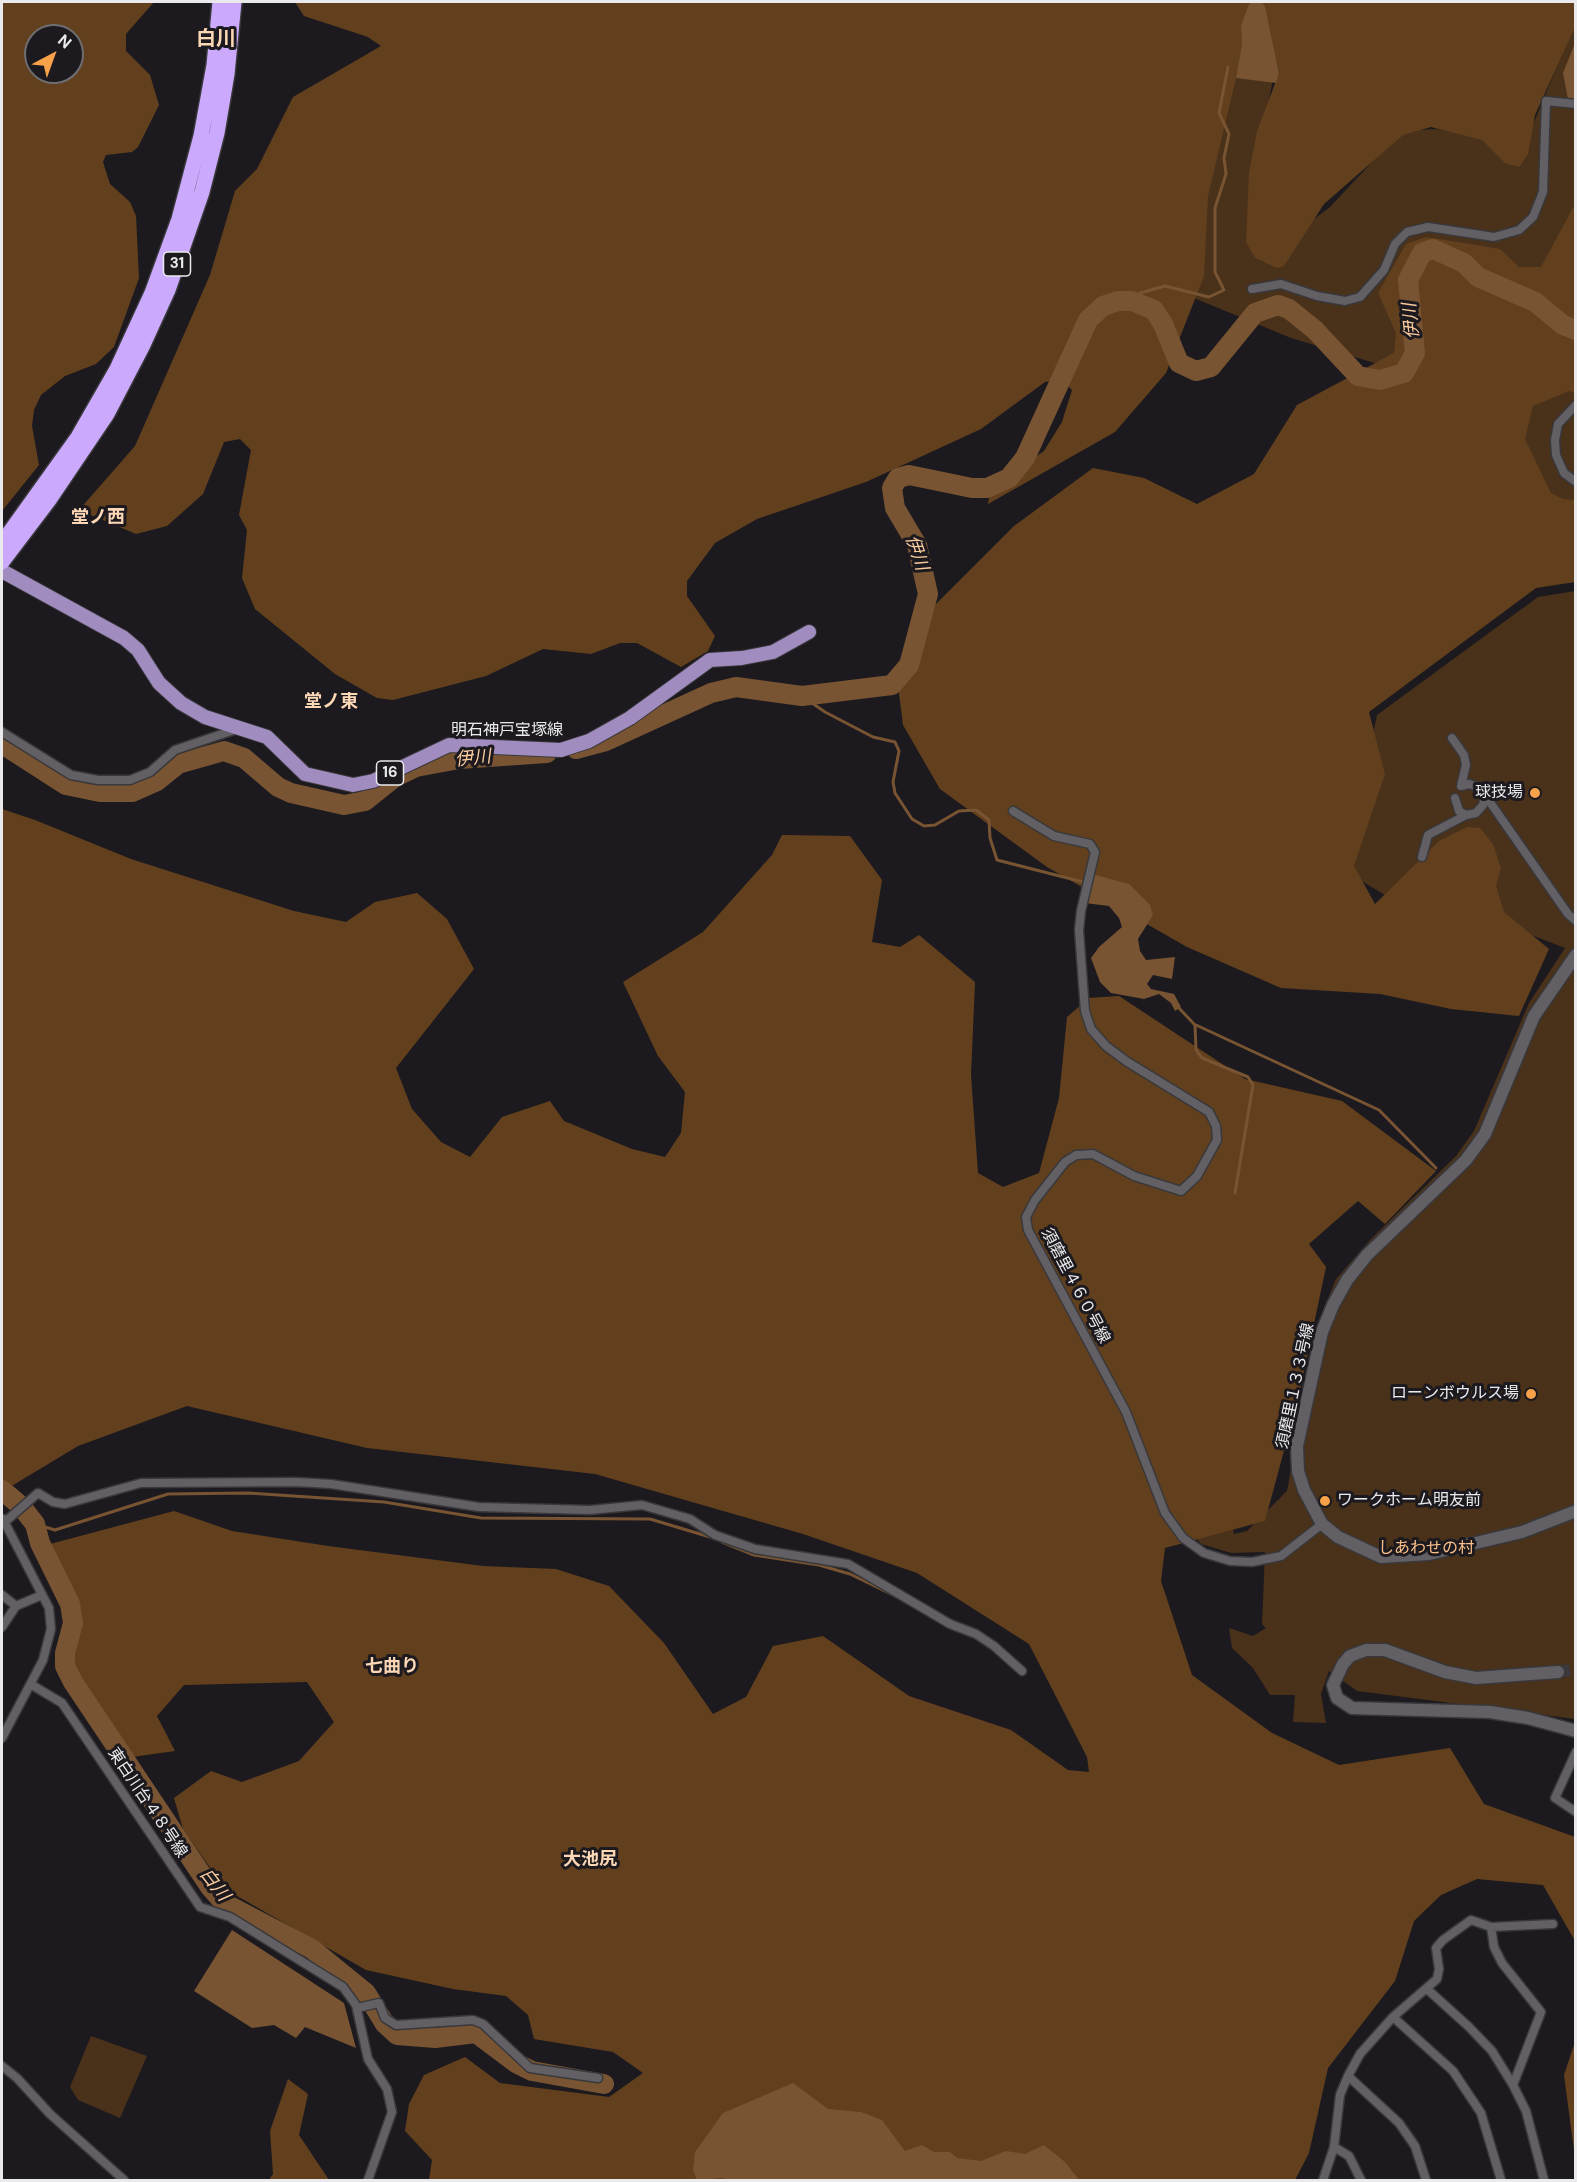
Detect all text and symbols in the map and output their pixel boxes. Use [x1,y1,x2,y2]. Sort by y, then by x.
north arrow [24,24,84,84]
district label: 白川 [196,28,236,52]
text: N [54,30,76,53]
road number: 31 [164,252,190,276]
water label: 伊川 [1399,302,1425,340]
district label: 堂ノ西 [71,507,125,529]
water label: 伊川 [900,532,932,574]
district label: 堂ノ東 [304,691,358,713]
street label: 明石神戸宝塚線 [451,721,563,741]
water label: 伊川 [454,746,492,772]
road number: 16 [376,761,404,785]
place label: 球技場 [1475,783,1523,803]
marker: 球技場 [1528,786,1542,800]
street label: 須磨里４６０号線 [1036,1225,1114,1347]
street label: 須磨里１３３号線 [1273,1321,1319,1451]
place label: ローンボウルス場 [1391,1384,1519,1404]
marker: ローンボウルス場 [1524,1387,1538,1401]
place label: ワークホーム明友前 [1337,1491,1481,1511]
marker: ワークホーム明友前 [1318,1494,1332,1508]
park label: しあわせの村 [1378,1539,1474,1559]
district label: 七曲り [365,1656,419,1678]
street label: 東白川台４８号線 [103,1745,191,1861]
district label: 大池尻 [563,1849,617,1871]
water label: 白川 [194,1864,234,1906]

